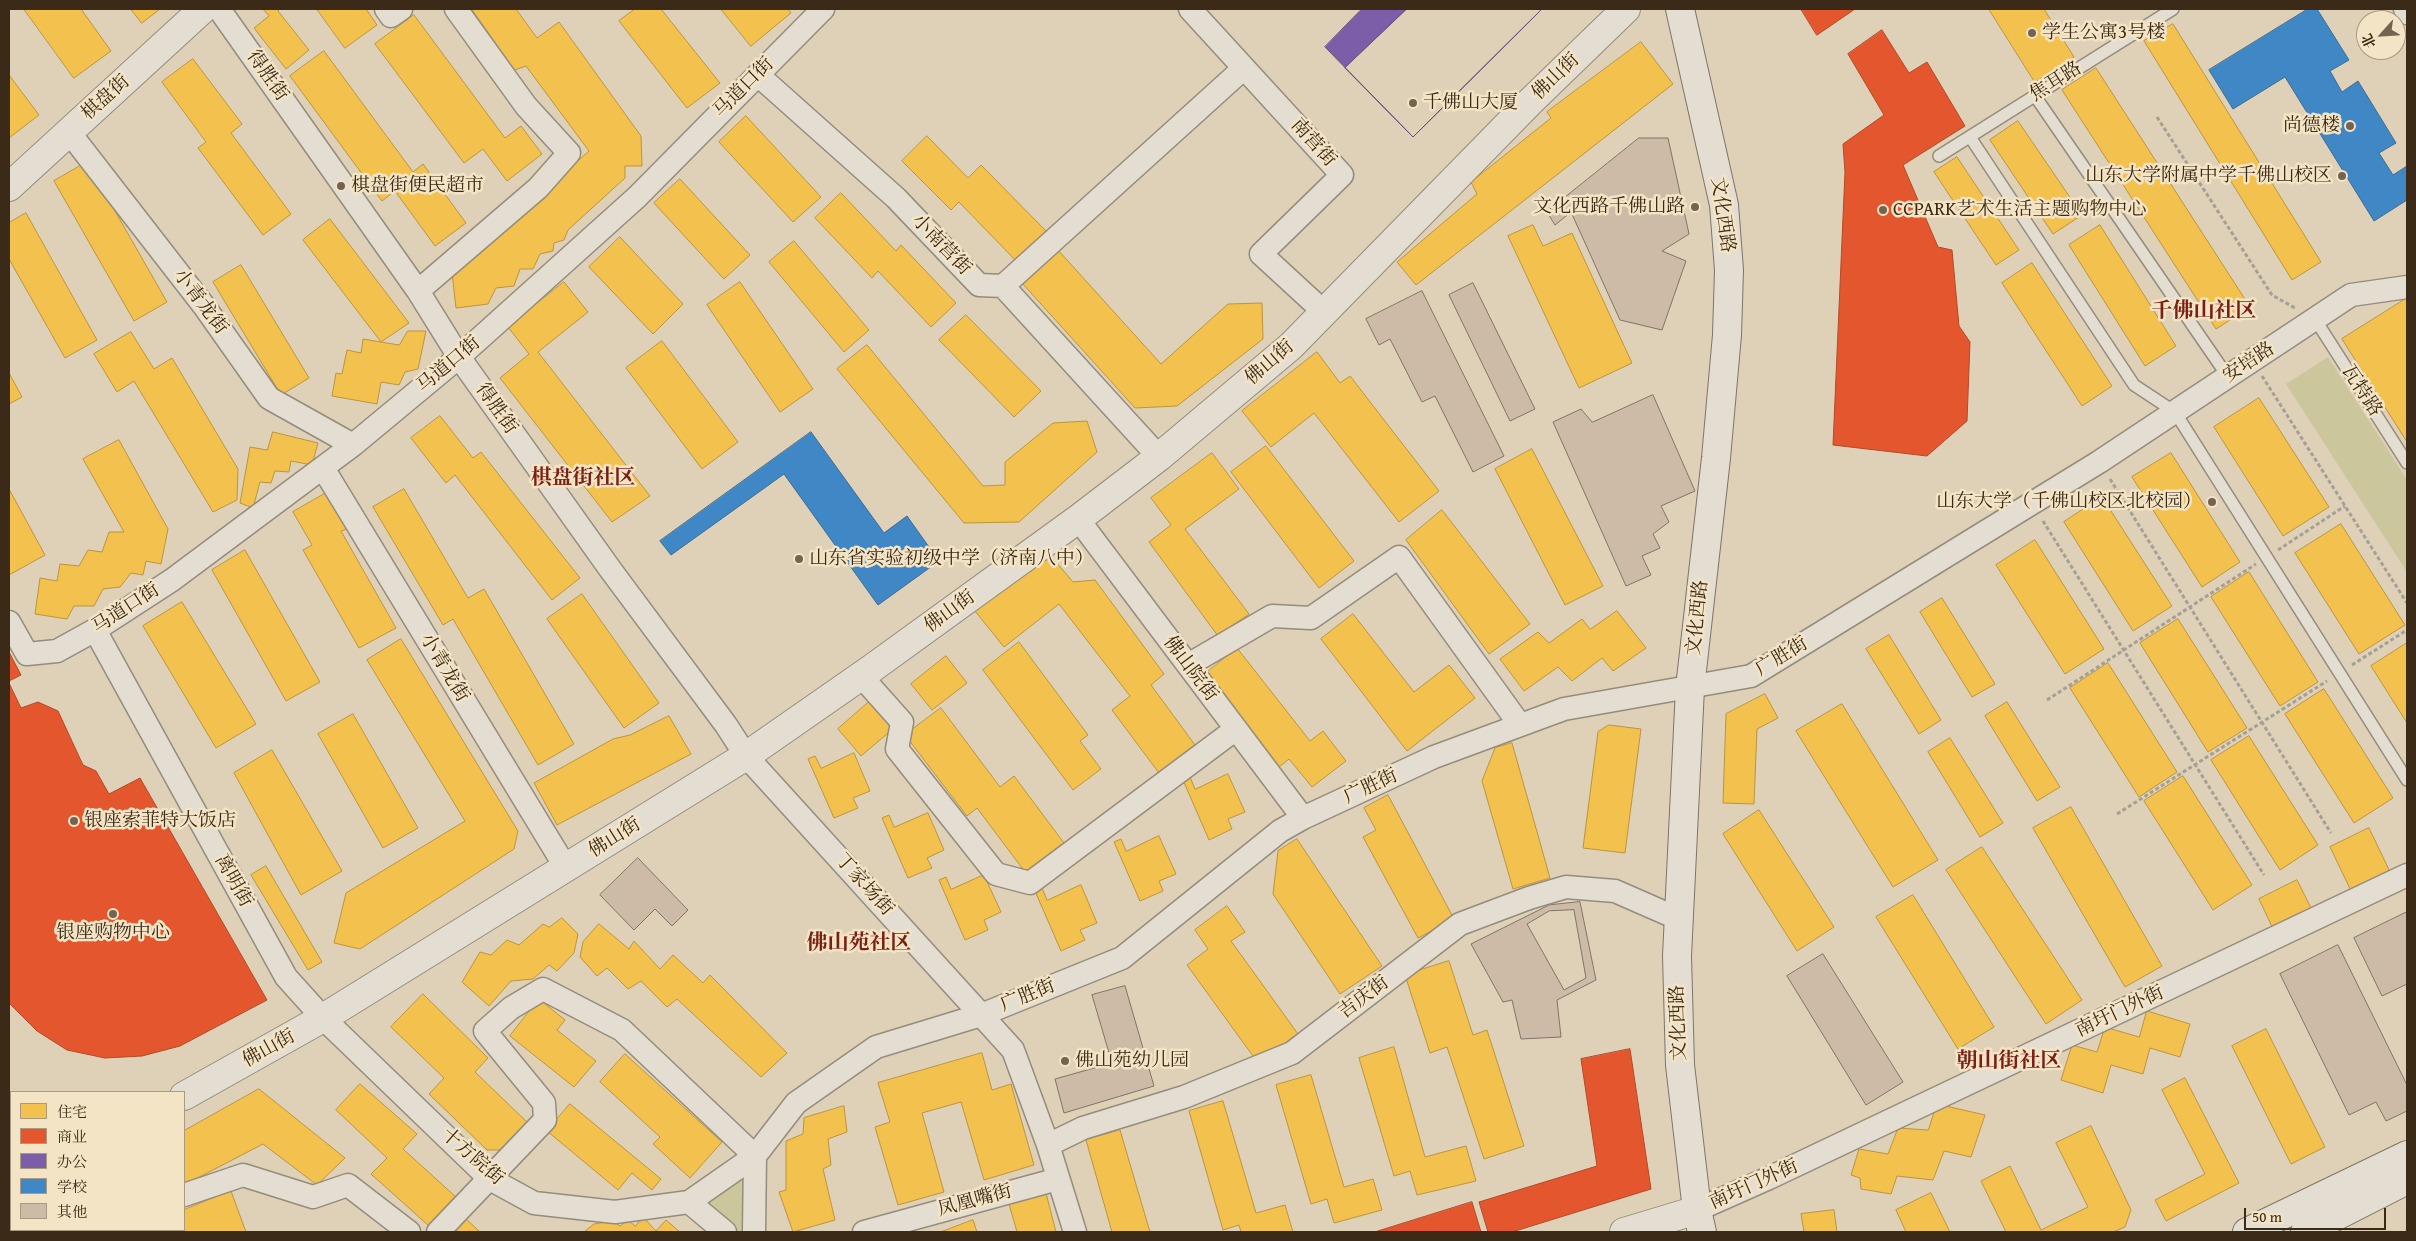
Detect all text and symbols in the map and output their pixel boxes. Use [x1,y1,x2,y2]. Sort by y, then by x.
north arrow [2356,10,2406,60]
place label: 学生公寓3号楼 [2042,22,2165,44]
marker: 学生公寓3号楼 [2026,27,2038,39]
text: 北 [2356,30,2380,52]
street label: 得胜街 [241,46,293,106]
street label: 佛山街 [1528,49,1584,105]
street label: 马道口街 [709,53,779,123]
street label: 焦耳路 [2026,57,2086,107]
street label: 棋盘街 [77,70,135,126]
place label: 千佛山大厦 [1423,92,1518,114]
marker: 千佛山大厦 [1407,97,1419,109]
street label: 南营街 [1285,114,1341,172]
place label: 尚德楼 [2283,115,2340,137]
marker: 尚德楼 [2344,120,2356,132]
place label: 山东大学附属中学千佛山校区 [2085,165,2332,187]
marker: 山东大学附属中学千佛山校区 [2336,170,2348,182]
place label: 棋盘街便民超市 [351,175,484,197]
street label: 文化西路 [1705,176,1739,254]
marker: 棋盘街便民超市 [335,180,347,192]
place label: 文化西路千佛山路 [1533,196,1685,218]
place label: CCPARK艺术生活主题购物中心 [1893,199,2146,221]
marker: 文化西路千佛山路 [1689,201,1701,213]
marker: CCPARK艺术生活主题购物中心 [1877,204,1889,216]
street label: 小南营街 [906,210,976,280]
street label: 小青龙街 [168,265,232,339]
district label: 千佛山社区 [2152,299,2256,325]
street label: 马道口街 [413,332,485,398]
street label: 佛山街 [1241,336,1299,390]
street label: 安培路 [2219,338,2279,388]
street label: 瓦特路 [2336,361,2386,421]
street label: 得胜街 [470,379,522,439]
district label: 棋盘街社区 [531,466,635,492]
place label: 山东大学（千佛山校区北校园） [1936,491,2202,513]
marker: 山东大学（千佛山校区北校园） [2206,496,2218,508]
place label: 山东省实验初级中学（济南八中） [809,548,1094,570]
marker: 山东省实验初级中学（济南八中） [793,553,805,565]
street label: 马道口街 [88,579,164,639]
street label: 文化西路 [1683,579,1713,657]
street label: 佛山街 [920,586,980,638]
street label: 小青龙街 [415,630,473,706]
street label: 佛山院街 [1158,632,1222,706]
street label: 广胜街 [1752,633,1812,681]
street label: 广胜街 [1340,765,1402,809]
place label: 银座索菲特大饭店 [84,810,236,832]
street label: 佛山街 [585,813,645,863]
marker: 银座索菲特大饭店 [68,815,80,827]
street label: 丁家场街 [830,849,898,921]
street label: 离明街 [209,851,257,911]
marker: 银座购物中心 [107,908,119,920]
place label: 银座购物中心 [56,922,170,944]
district label: 佛山苑社区 [807,931,911,957]
street label: 吉庆街 [1334,972,1394,1024]
street label: 广胜街 [997,975,1059,1017]
street label: 南圩门外街 [2072,982,2168,1042]
street label: 文化西路 [1666,985,1692,1061]
street label: 佛山街 [239,1025,299,1073]
district label: 朝山街社区 [1957,1049,2061,1075]
place label: 佛山苑幼儿园 [1075,1050,1189,1072]
marker: 佛山苑幼儿园 [1059,1055,1071,1067]
legend [10,1091,185,1231]
text: 住宅 [57,1101,87,1122]
street label: 十方院街 [436,1123,508,1191]
text: 商业 [57,1126,87,1147]
text: 办公 [57,1151,87,1172]
street label: 南圩门外街 [1706,1155,1802,1215]
text: 学校 [57,1176,87,1197]
street label: 凤凰嘴街 [935,1180,1015,1222]
scale bar [2246,1198,2388,1230]
text: 其他 [57,1201,87,1222]
text: 50 m [2252,1206,2282,1227]

